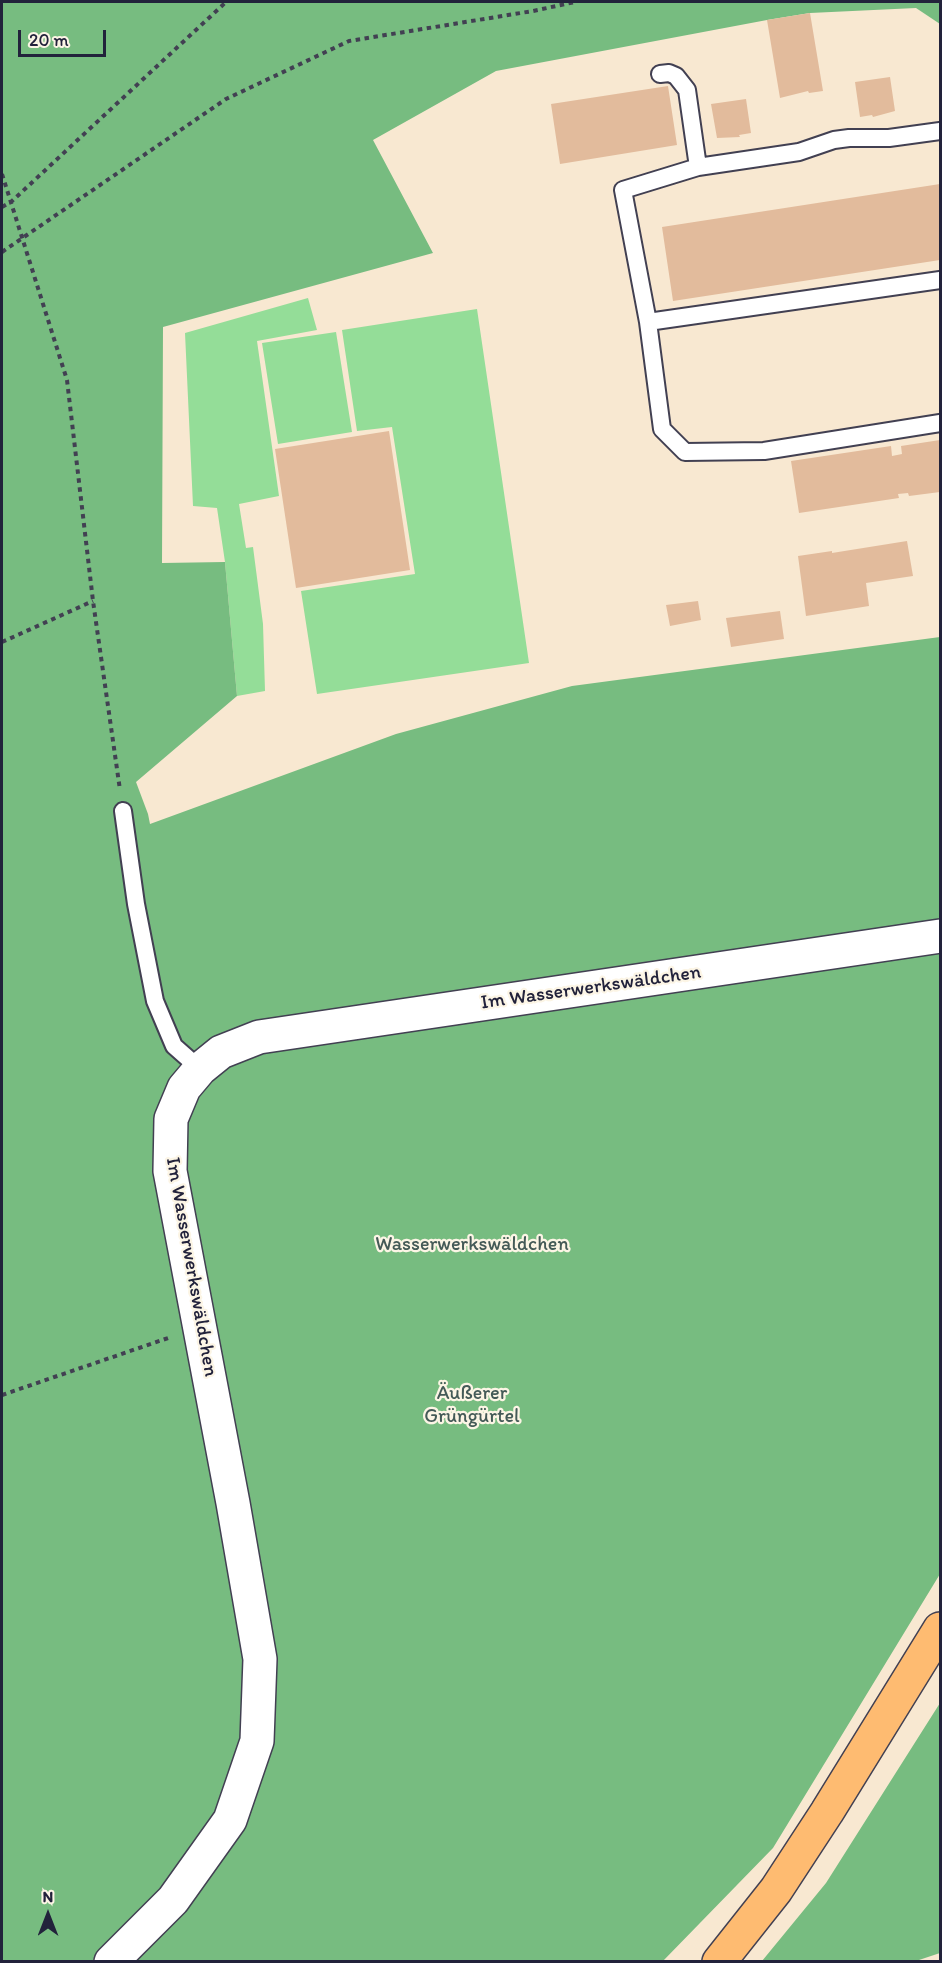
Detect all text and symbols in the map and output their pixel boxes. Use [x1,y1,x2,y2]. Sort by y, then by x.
scale bar [21,18,110,56]
text: 20 m [29,29,69,51]
street label: Im Wasserwerkswäldchen [479,961,703,1015]
street label: Im Wasserwerkswäldchen [160,1156,222,1378]
park label: Wasserwerkswäldchen [375,1233,569,1257]
park label: Äußerer Grüngürtel [424,1382,520,1429]
north arrow [18,1885,78,1945]
text: N [43,1887,53,1906]

